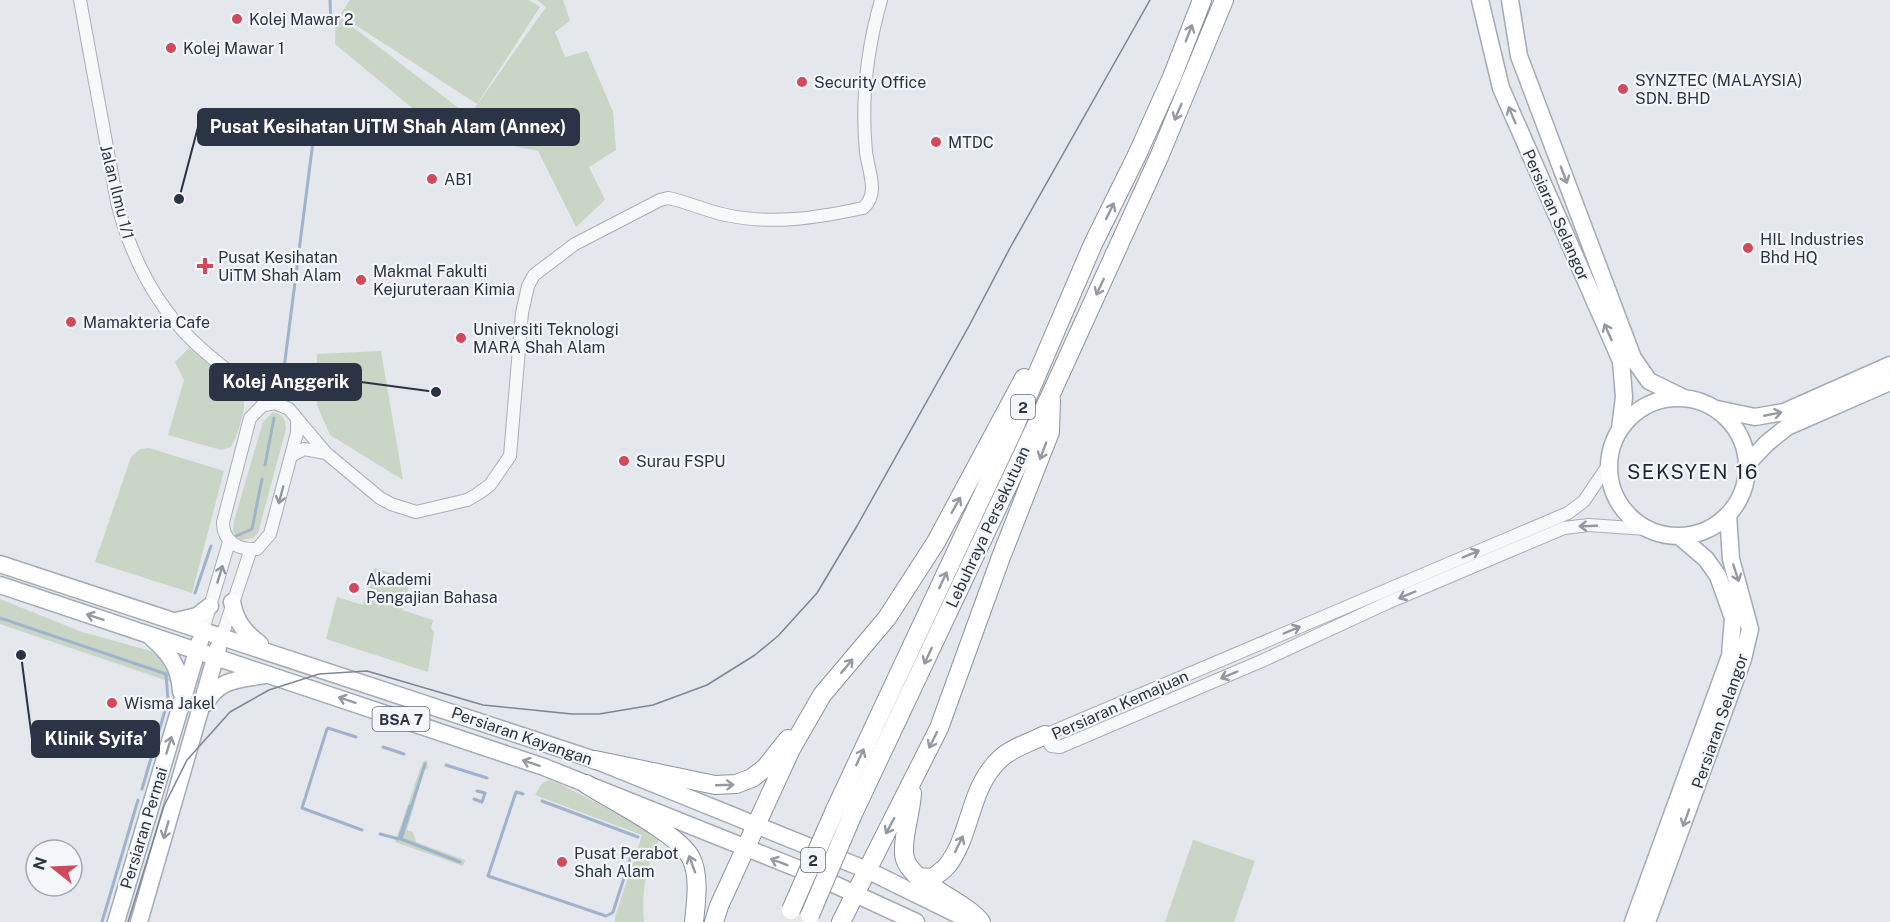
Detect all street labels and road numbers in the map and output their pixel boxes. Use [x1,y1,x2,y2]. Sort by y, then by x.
street label: Jalan Ilmu 1/1 [96,143,138,241]
street label: Persiaran Selangor [1518,146,1594,284]
road number: 2 [1011,395,1035,419]
street label: Lebuhraya Persekutuan [942,443,1034,611]
street label: Persiaran Selangor [1688,651,1752,791]
street label: Persiaran Kemajuan [1049,666,1191,744]
street label: Persiaran Kayangan [449,703,595,769]
road number: BSA 7 [372,707,430,731]
street label: Persiaran Permai [116,765,172,891]
road number: 2 [801,848,825,872]

